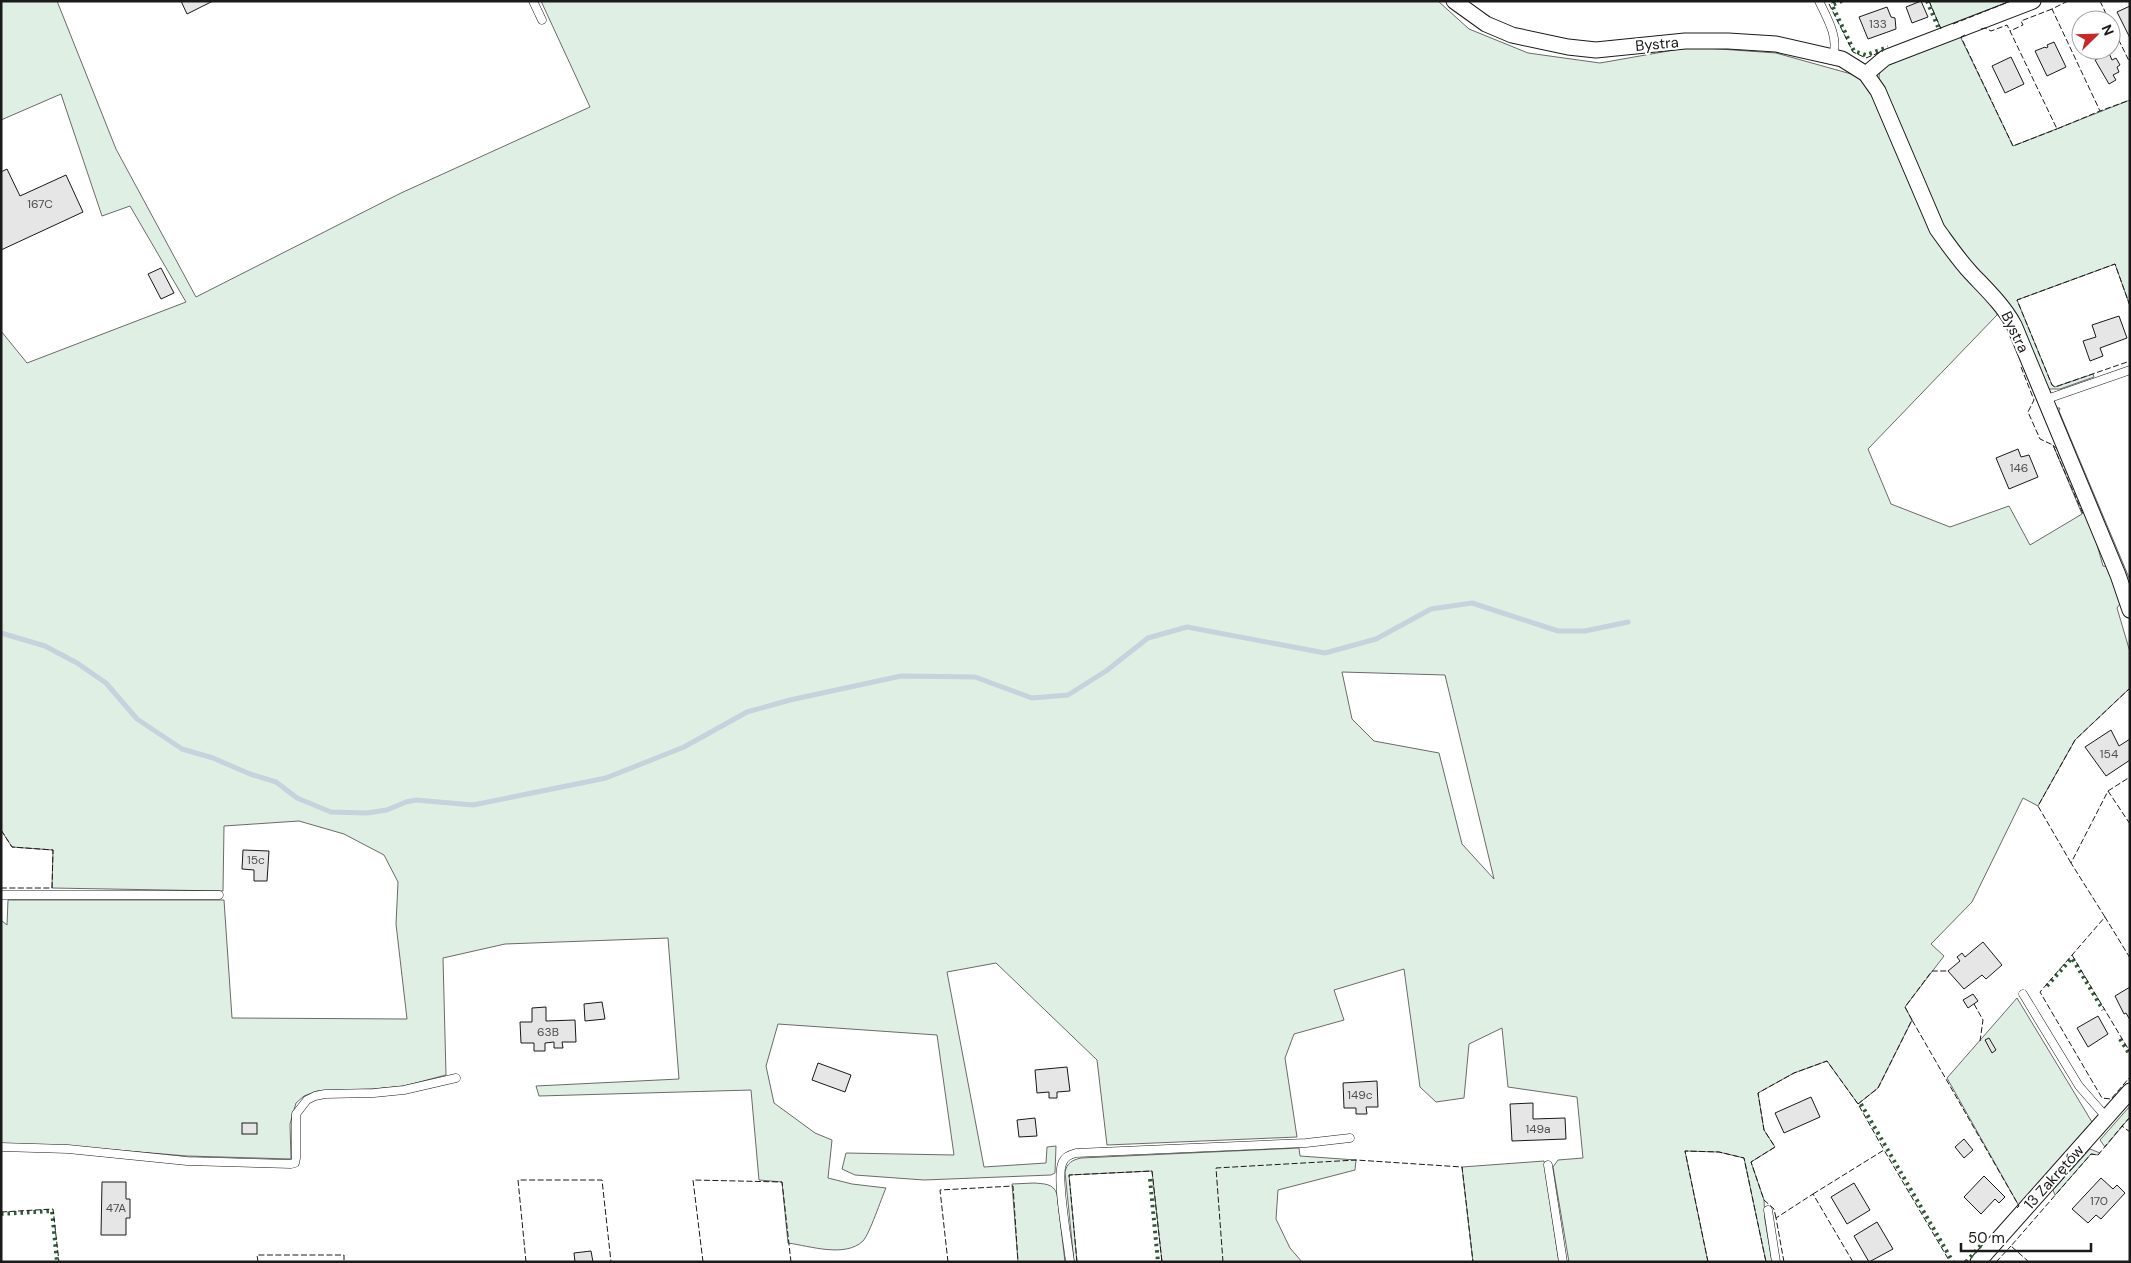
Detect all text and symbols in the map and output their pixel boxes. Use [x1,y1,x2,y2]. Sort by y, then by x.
north arrow [2071,10,2121,60]
house number: 133 [1869,16,1887,32]
text: N [2098,22,2118,38]
street label: Bystra [1634,32,1680,56]
house number: 167C [27,196,53,212]
street label: Bystra [1996,308,2034,356]
house number: 146 [2010,460,2028,476]
house number: 154 [2100,746,2118,762]
house number: 15c [247,852,265,868]
house number: 63B [537,1024,559,1040]
house number: 149c [1347,1087,1373,1103]
house number: 149a [1525,1121,1551,1137]
street label: 13 Zakrętów [2020,1140,2089,1214]
house number: 170 [2090,1193,2108,1209]
house number: 47A [106,1200,126,1216]
scale bar [1961,1220,2091,1252]
text: 50 m [1968,1228,2005,1248]

